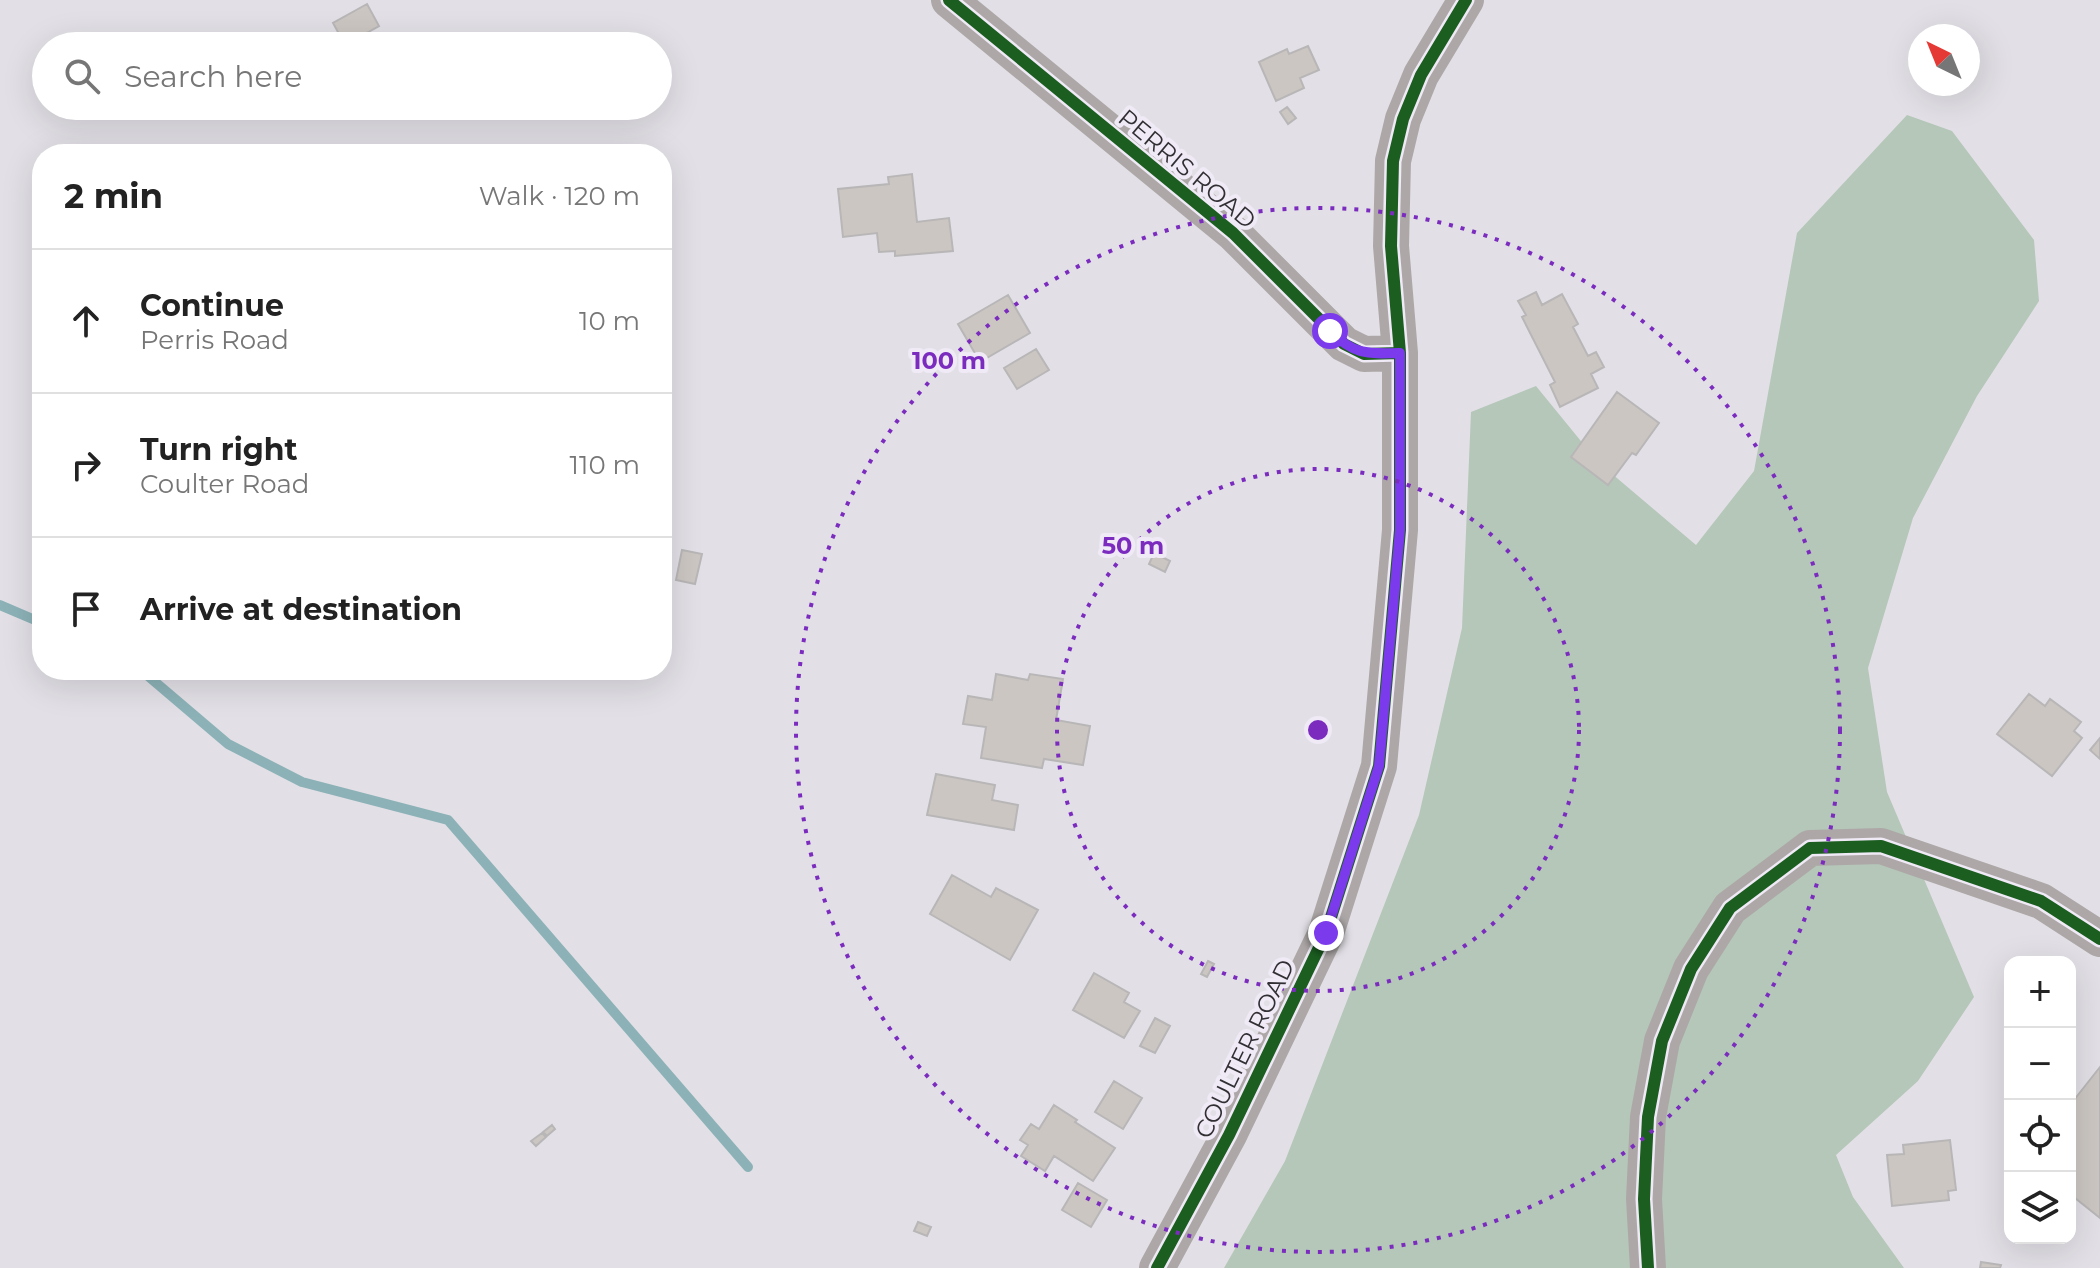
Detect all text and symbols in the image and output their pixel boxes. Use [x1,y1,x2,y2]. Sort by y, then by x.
north arrow [1908,24,1980,96]
search box [32,32,672,120]
icon: search [60,54,104,98]
text: Search here [124,58,302,95]
street label: PERRIS ROAD [1113,103,1262,234]
text: 2 min [64,175,163,217]
text: Walk · 120 m [479,180,640,212]
text: Continue [140,287,284,324]
icon: ahead [64,299,108,343]
text: 10 m [579,305,640,337]
route start [1312,313,1348,349]
text: Perris Road [140,324,289,356]
text: 100 m [912,346,986,375]
text: Turn right [140,431,297,468]
icon: right [64,443,108,487]
text: 110 m [570,449,640,481]
text: Coulter Road [140,468,309,500]
text: 50 m [1102,531,1164,560]
icon: arrive [64,587,108,631]
text: Arrive at destination [140,591,462,628]
centre of rings [1304,716,1332,744]
route end [1308,915,1344,951]
street label: COULTER ROAD [1189,955,1300,1143]
map controls [2004,956,2076,1244]
button: + [2004,956,2076,1028]
button: − [2004,1028,2076,1100]
button: locate [2004,1100,2076,1172]
button: layers [2004,1172,2076,1244]

